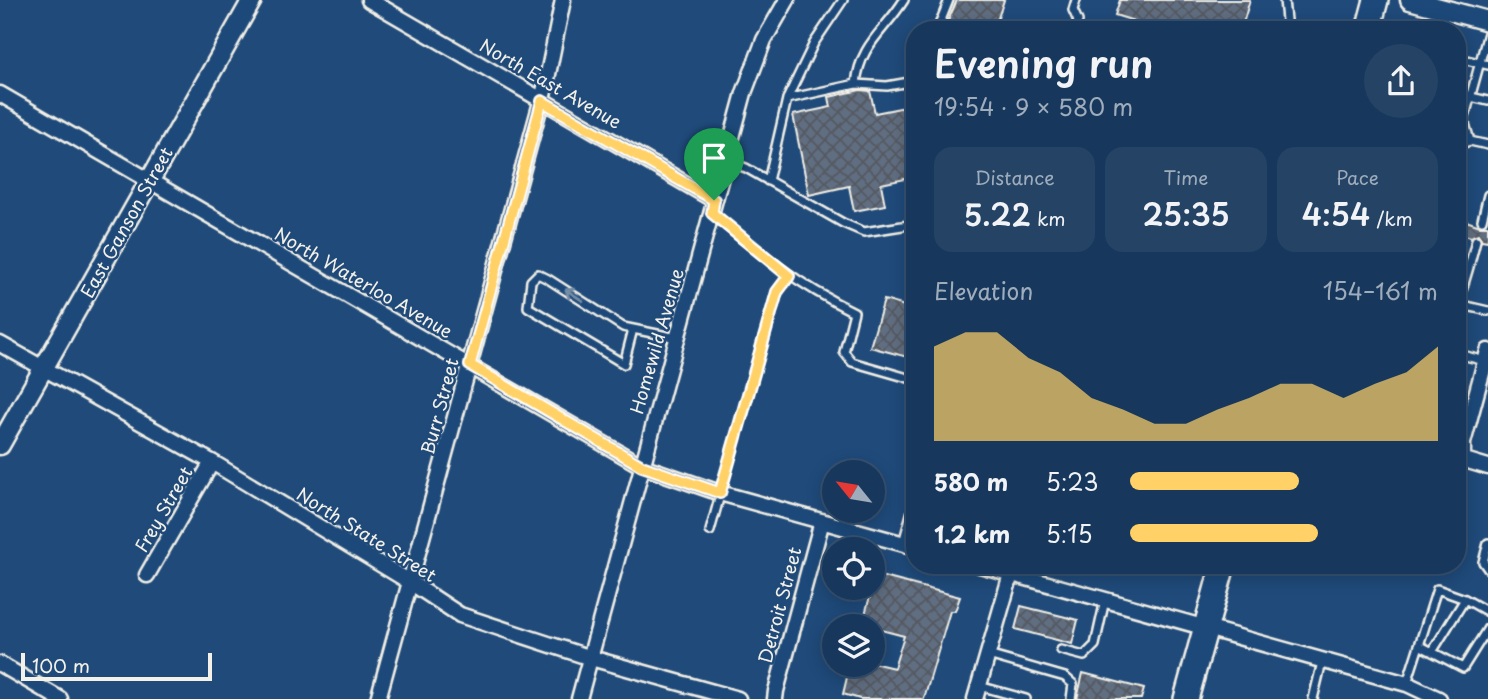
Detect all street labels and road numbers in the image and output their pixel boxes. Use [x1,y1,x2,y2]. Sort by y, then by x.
street label: North East Avenue [475,31,627,135]
street label: East Ganson Street [73,142,179,302]
street label: North Waterloo Avenue [270,220,458,344]
street label: Homewild Avenue [622,265,690,417]
street label: Burr Street [413,355,465,457]
street label: Frey Street [127,461,199,557]
street label: North State Street [292,480,442,588]
street label: Detroit Street [751,544,807,666]

